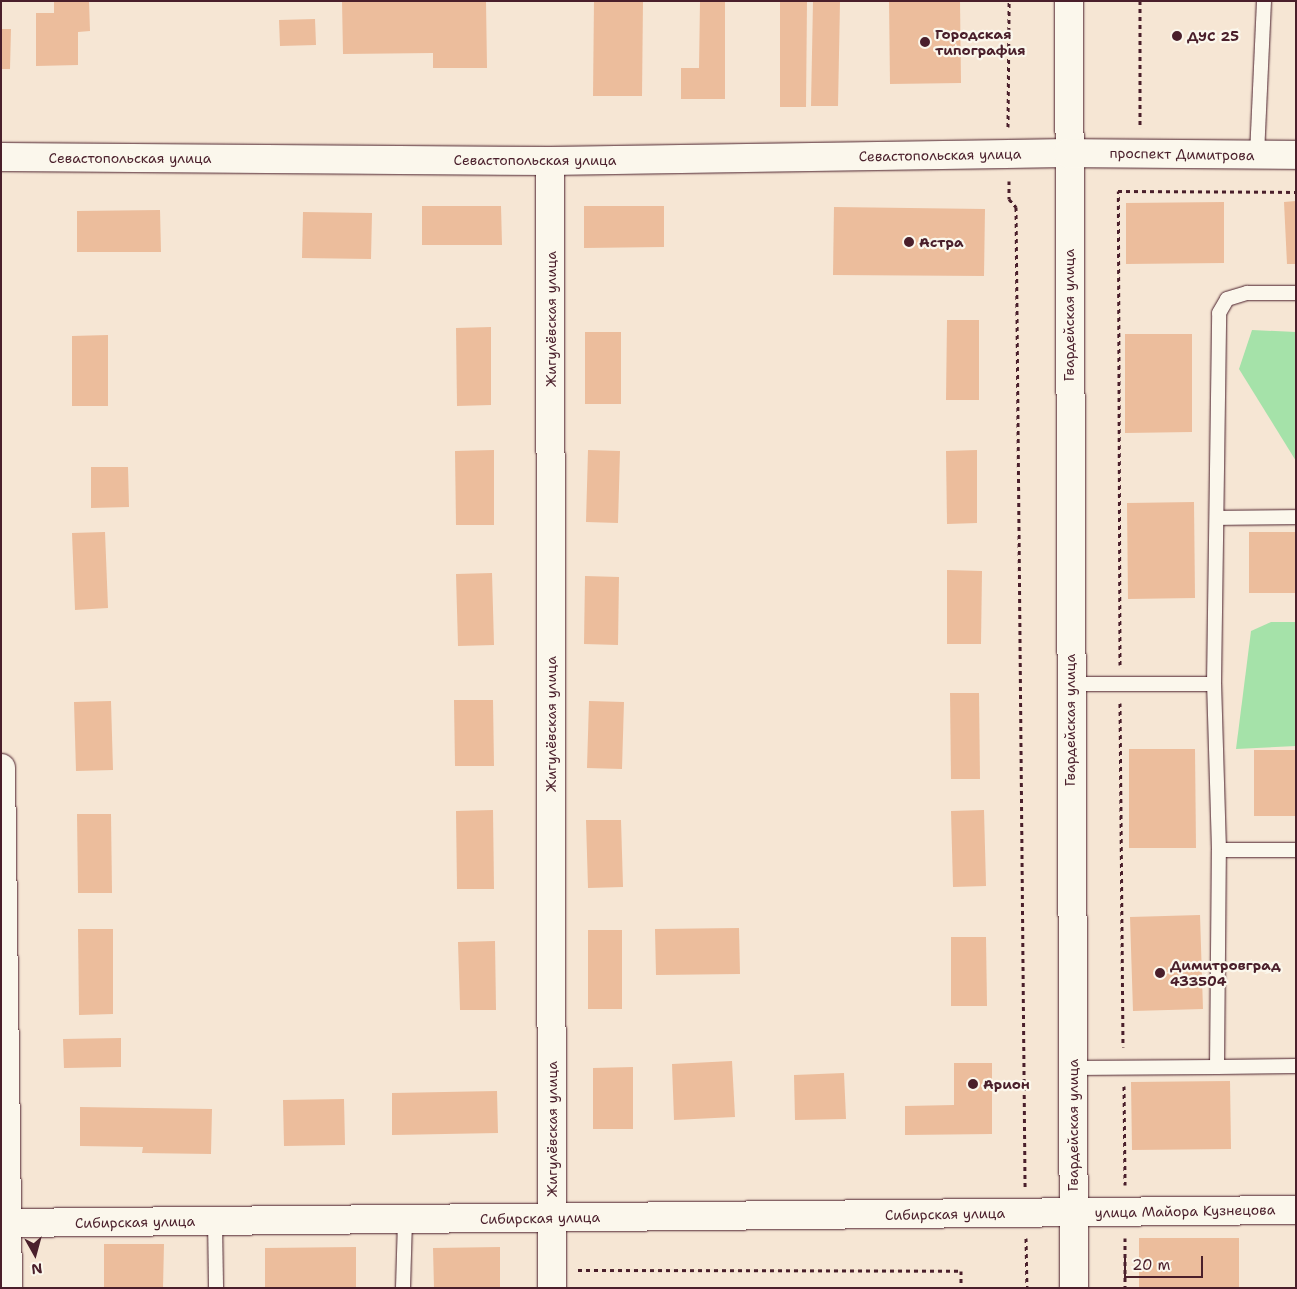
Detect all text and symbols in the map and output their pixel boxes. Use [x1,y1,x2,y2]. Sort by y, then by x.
place label: Городская типография [935,26,1025,58]
place label: ДУС 25 [1187,28,1239,44]
marker: ДУС 25 [1171,30,1183,42]
marker: Городская типография [919,36,931,48]
street label: проспект Димитрова [1109,144,1255,164]
street label: Севастопольская улица [858,145,1022,165]
street label: Севастопольская улица [49,150,211,166]
street label: Севастопольская улица [454,152,616,168]
place label: Астра [919,234,964,250]
marker: Астра [903,236,915,248]
street label: Гвардейская улица [1061,249,1077,381]
street label: Жигулёвская улица [543,251,559,387]
street label: Гвардейская улица [1062,654,1078,786]
street label: Жигулёвская улица [543,656,559,792]
place label: Димитровград 433504 [1170,957,1281,990]
marker: Димитровград 433504 [1154,967,1166,979]
street label: Гвардейская улица [1065,1059,1081,1191]
street label: Жигулёвская улица [544,1061,560,1197]
place label: Арион [983,1076,1030,1092]
marker: Арион [967,1078,979,1090]
street label: улица Майора Кузнецова [1094,1201,1276,1221]
street label: Сибирская улица [885,1205,1005,1223]
street label: Сибирская улица [480,1209,600,1227]
street label: Сибирская улица [75,1213,195,1231]
north arrow [10,1229,60,1279]
scale bar [1127,1246,1206,1278]
text: 20 m [1132,1255,1171,1275]
text: N [30,1259,43,1278]

